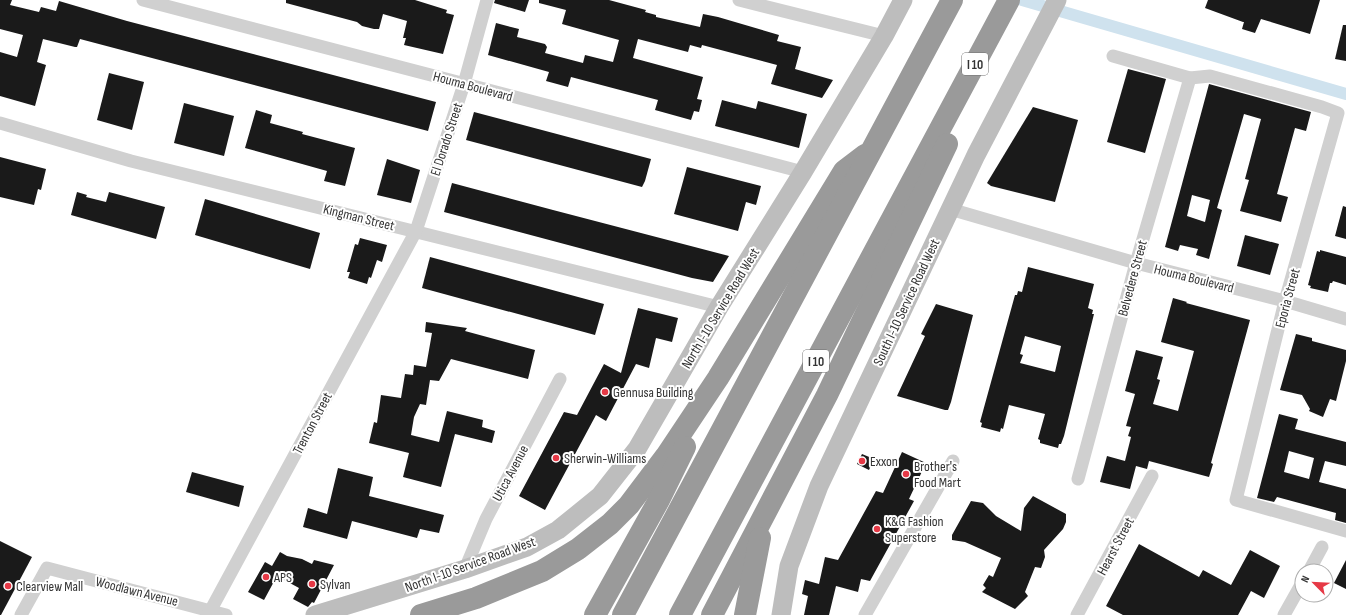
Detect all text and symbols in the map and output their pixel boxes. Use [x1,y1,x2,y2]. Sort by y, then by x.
road number: I 10 [962,53,988,75]
street label: Houma Boulevard [431,68,515,105]
street label: El Dorado Street [427,100,466,178]
street label: Kingman Street [322,200,396,235]
street label: South I-10 Service Road West [870,236,943,368]
street label: Belvedere Street [1114,238,1151,318]
street label: North I-10 Service Road West [678,245,763,372]
street label: Houma Boulevard [1152,260,1236,297]
street label: Eporia Street [1271,266,1304,330]
road number: I 10 [803,350,829,372]
place label: Gennusa Building [613,384,694,401]
marker: Gennusa Building [600,387,610,397]
street label: Trenton Street [289,389,336,457]
street label: Utica Avenue [489,442,532,504]
place label: Sherwin-Williams [564,450,646,467]
marker: Sherwin-Williams [551,453,561,463]
place label: Exxon [870,453,898,470]
marker: Exxon [857,456,867,466]
place label: Brother's Food Mart [914,458,961,491]
marker: Brother's Food Mart [901,469,911,479]
place label: K&G Fashion Superstore [885,513,944,546]
street label: Hearst Street [1093,514,1138,578]
marker: K&G Fashion Superstore [872,524,882,534]
street label: North I-10 Service Road West [403,533,538,596]
north arrow [1294,563,1334,603]
place label: APS [273,569,292,586]
marker: APS [261,572,271,582]
street label: Woodlawn Avenue [94,573,180,610]
text: N [1298,574,1313,584]
place label: Sylvan [320,576,351,593]
place label: Clearview Mall [16,578,83,595]
marker: Sylvan [307,579,317,589]
marker: Clearview Mall [3,581,13,591]

